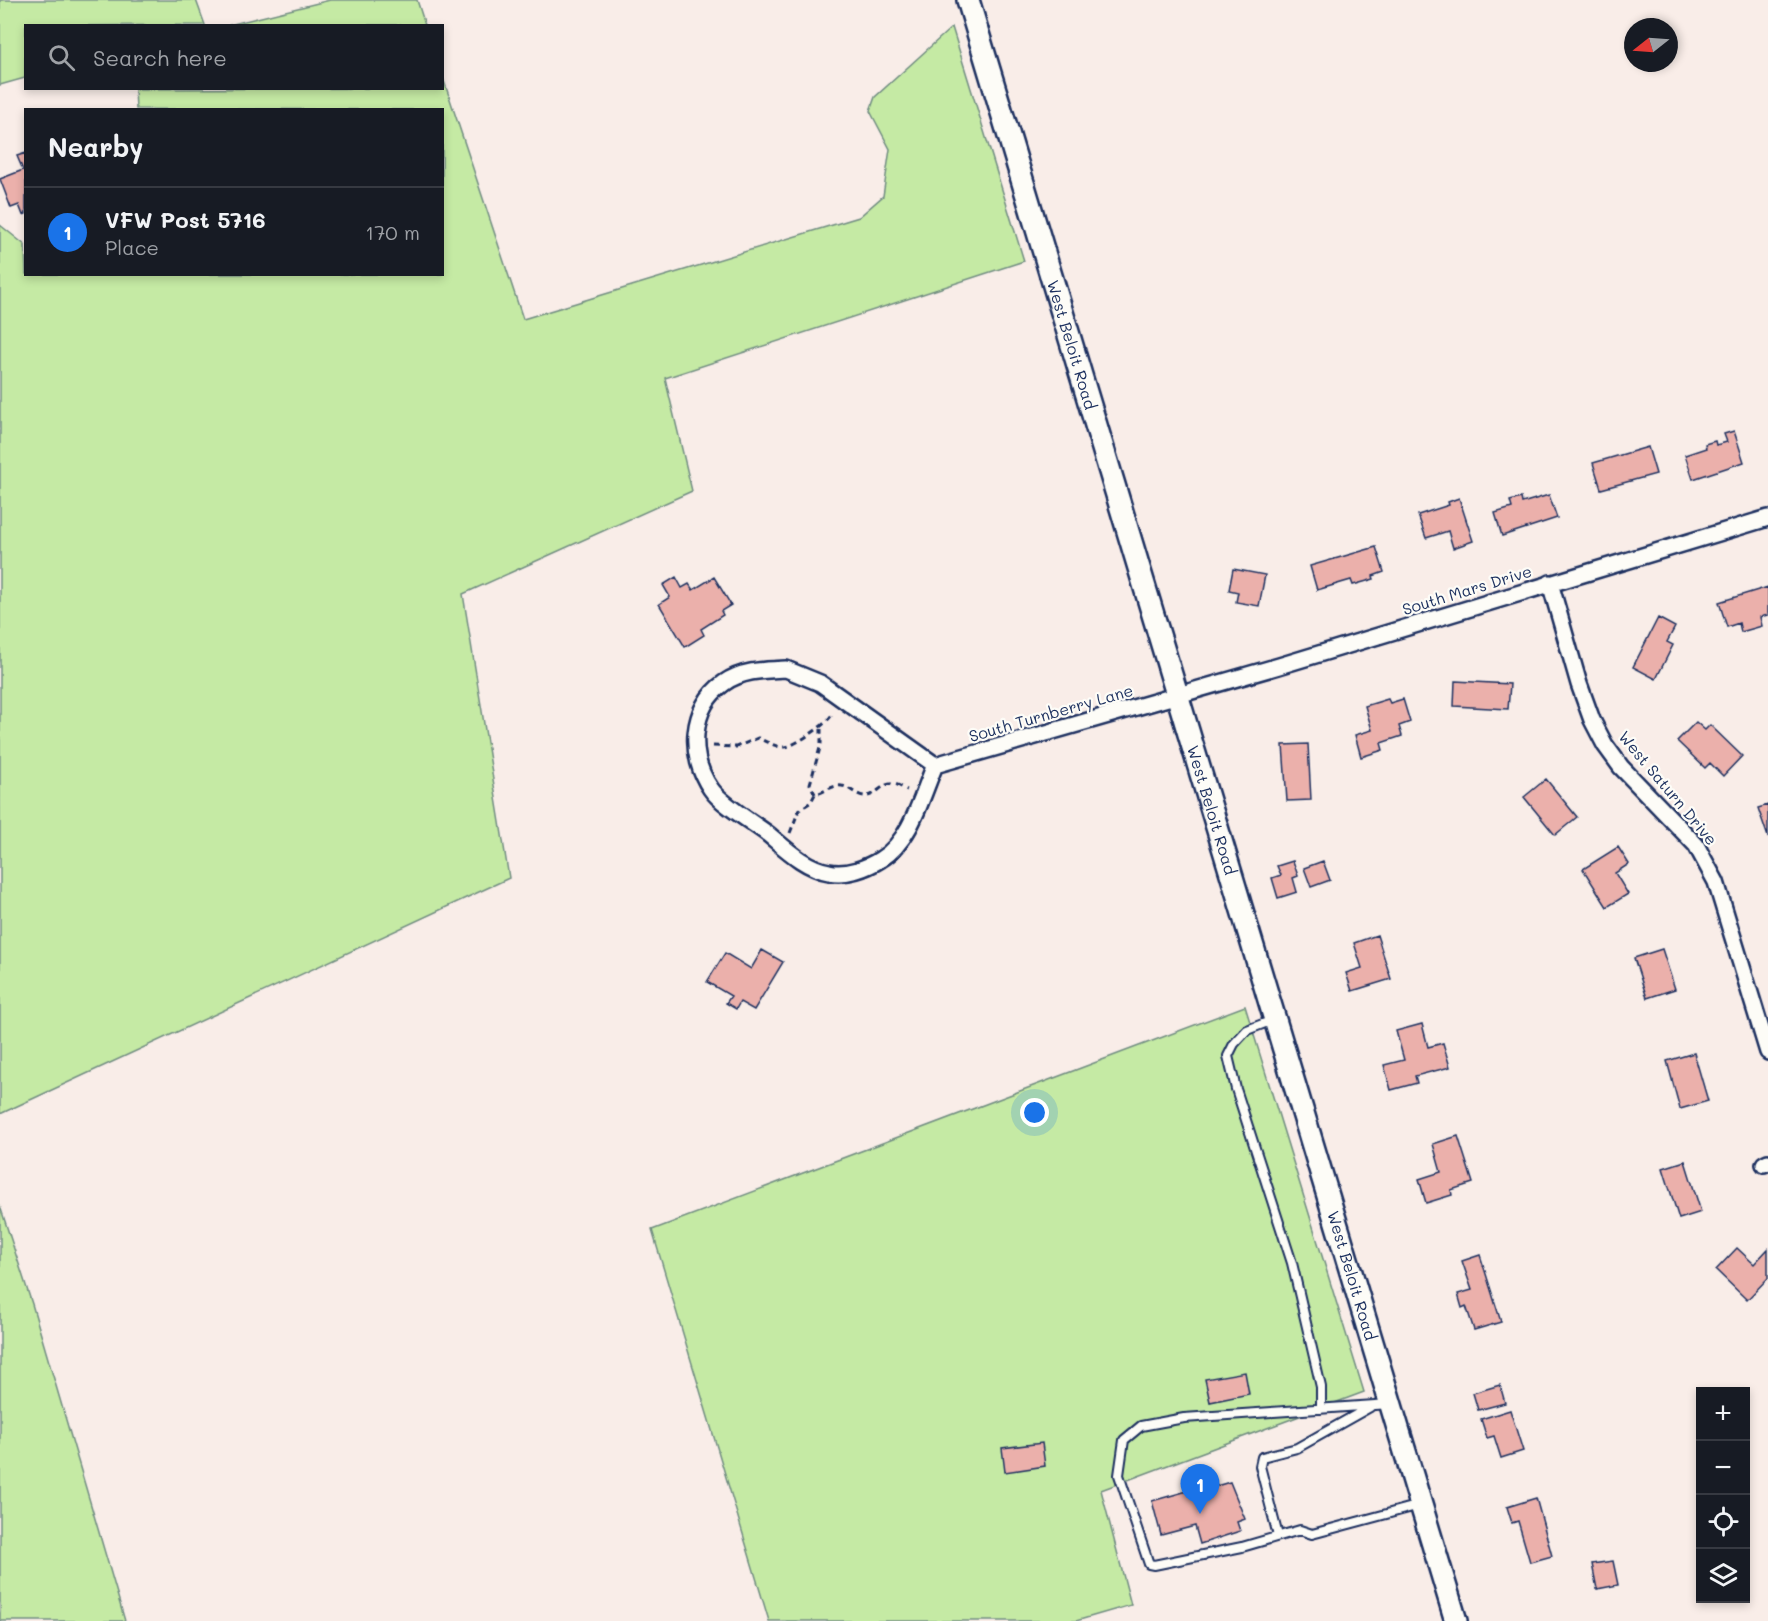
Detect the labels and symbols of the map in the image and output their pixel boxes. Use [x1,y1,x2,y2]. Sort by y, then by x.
north arrow [1624,18,1678,72]
street label: West Beloit Road [1043,277,1102,412]
street label: South Mars Drive [1400,560,1534,619]
street label: South Turnberry Lane [966,679,1135,746]
street label: West Saturn Drive [1614,726,1722,849]
street label: West Beloit Road [1183,743,1242,877]
your location [1020,1098,1049,1127]
street label: West Beloit Road [1323,1208,1382,1343]
pin: 1 [1180,1464,1220,1514]

